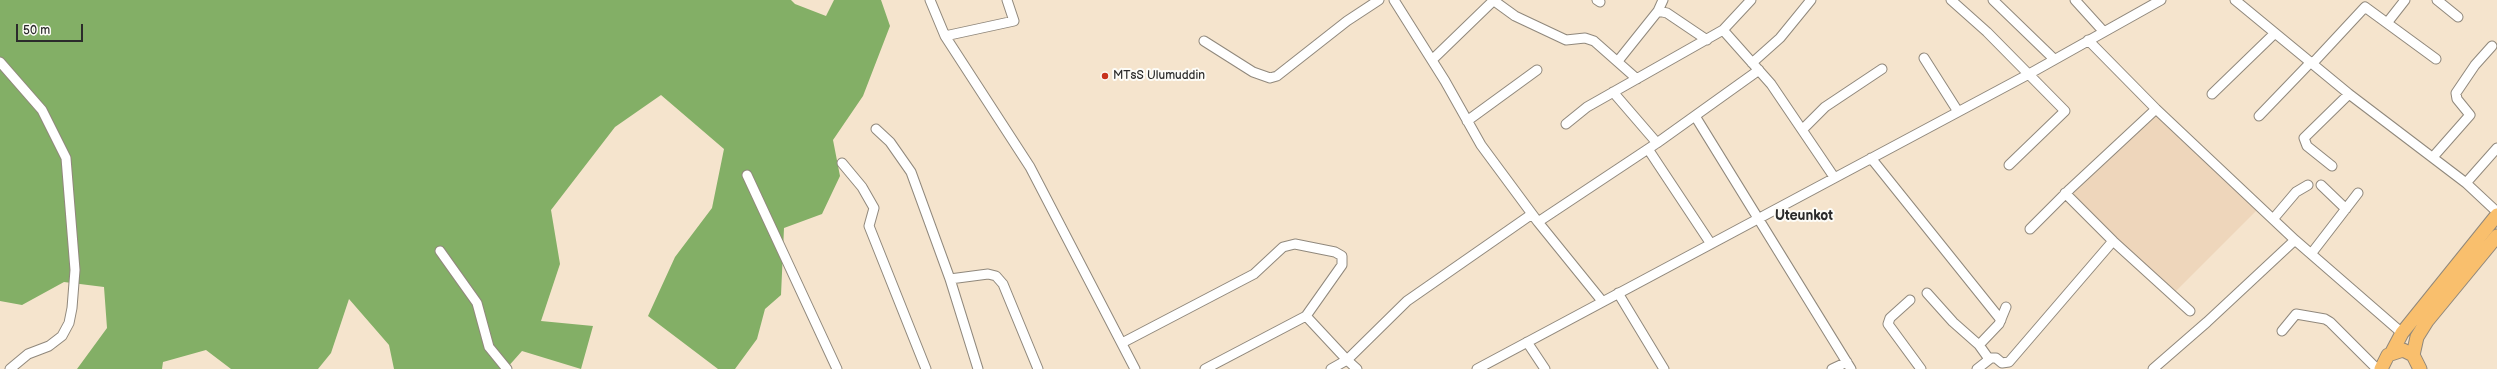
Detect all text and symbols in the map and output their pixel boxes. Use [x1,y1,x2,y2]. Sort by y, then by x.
scale bar [18,16,85,42]
text: 50 m [23,23,50,38]
place label: MTsS Ulumuddin [1113,69,1205,83]
marker: MTsS Ulumuddin [1100,71,1110,81]
district label: Uteunkot [1775,208,1833,224]

